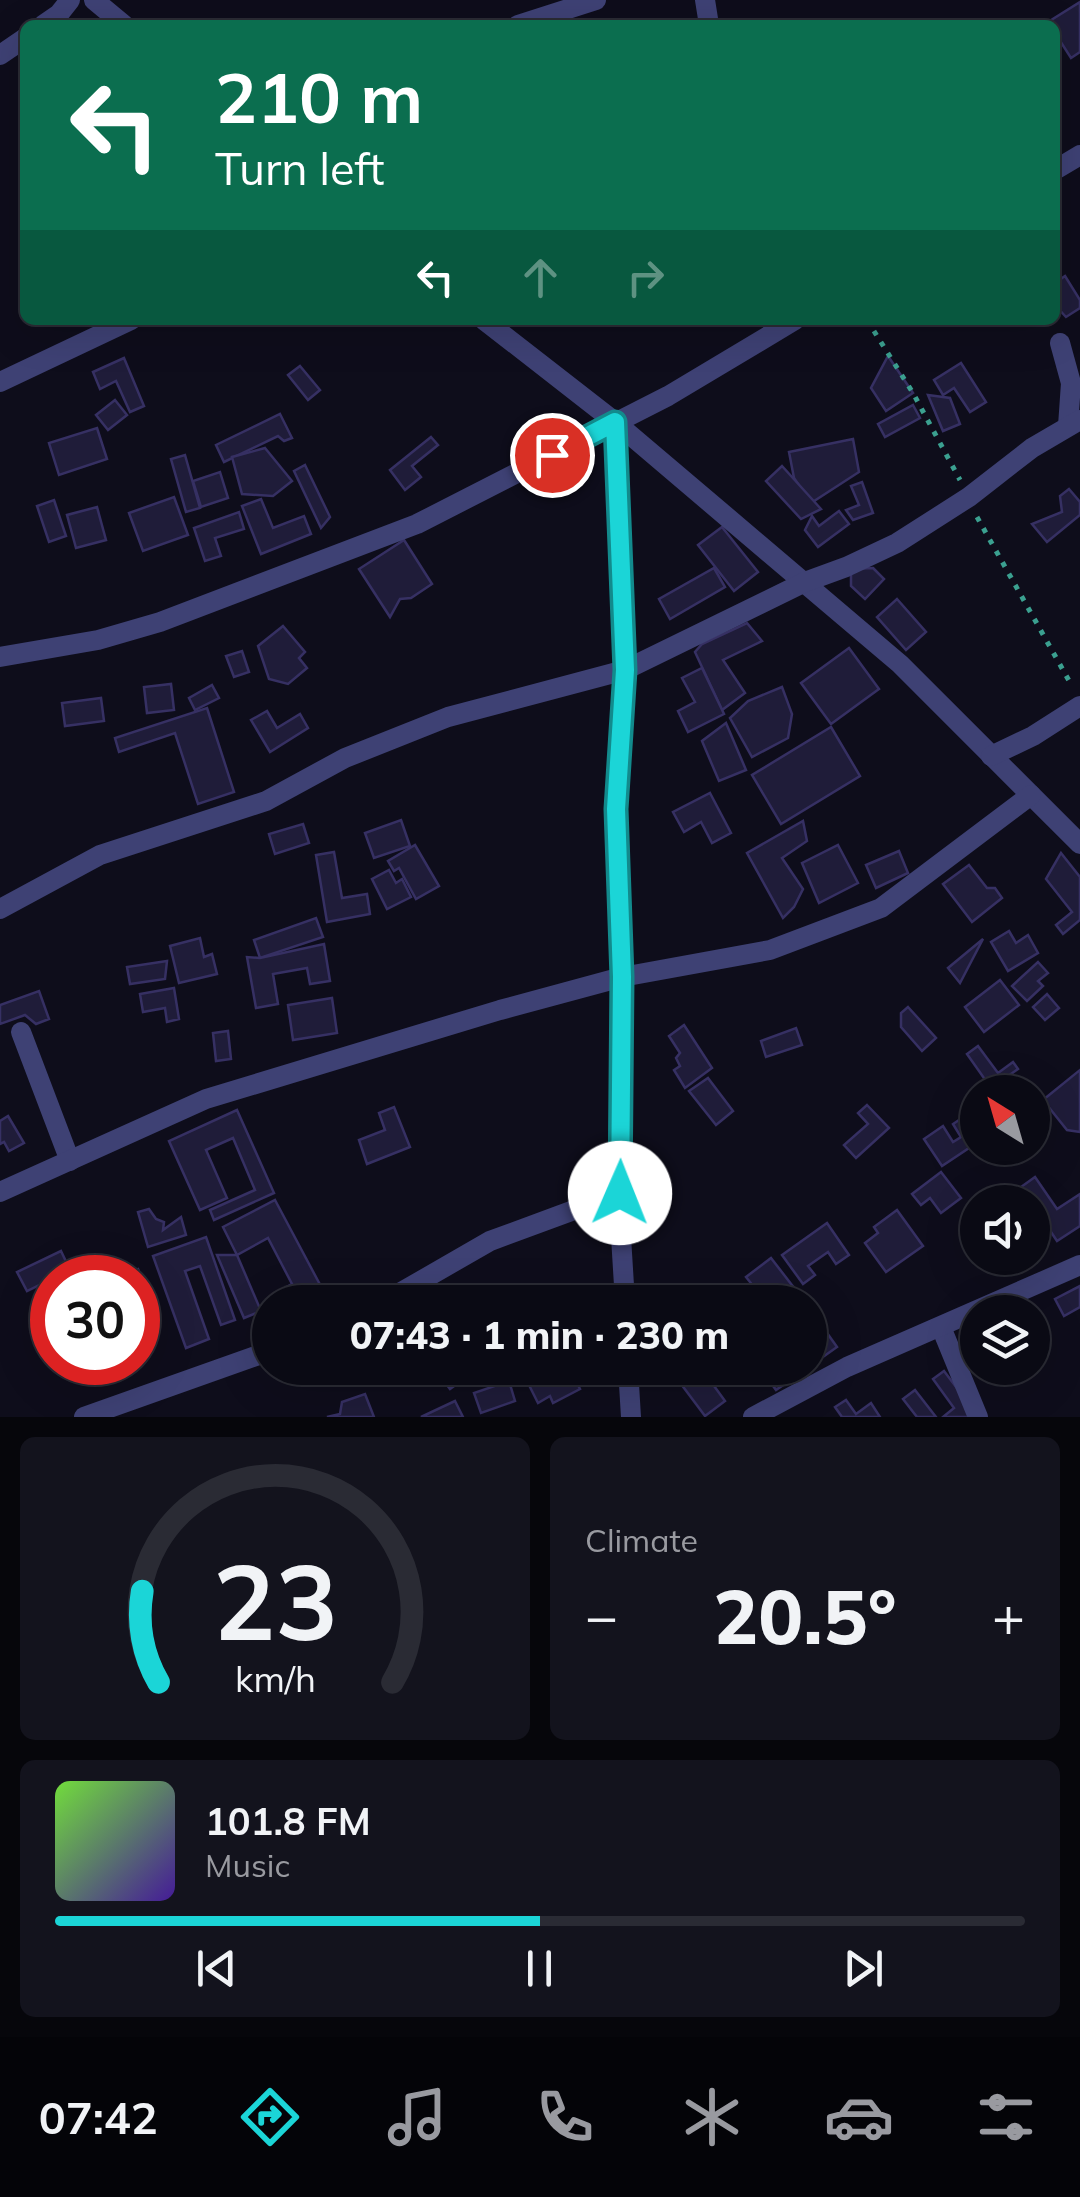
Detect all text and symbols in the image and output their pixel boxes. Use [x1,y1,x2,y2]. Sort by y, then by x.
text: 210 m [215,53,423,141]
icon: left [50,60,180,190]
text: Turn left [215,140,384,196]
icon: left [408,250,463,305]
icon: ahead [513,250,568,305]
icon: right [618,250,673,305]
pin [510,413,595,498]
icon: arrive [525,428,580,483]
north arrow [960,1075,1050,1165]
map controls [960,1075,1050,1385]
position arrow [568,1141,672,1245]
button: sound [960,1185,1050,1275]
speed limit sign: 30 [30,1255,160,1385]
button: layers [960,1295,1050,1385]
text: 07:43 · 1 min · 230 m [350,1311,729,1359]
text: Climate [585,1520,698,1560]
text: 23 [213,1535,337,1666]
text: 20.5° [713,1569,897,1663]
text: − [585,1581,618,1650]
text: + [992,1581,1025,1650]
text: km/h [235,1656,315,1701]
text: 101.8 FM [205,1797,371,1845]
text: Music [205,1845,290,1885]
icon: previous [189,1941,244,1996]
icon: pause [512,1941,567,1996]
icon: next [836,1941,891,1996]
icon: directions [235,2082,305,2152]
icon: music [382,2082,452,2152]
icon: phone [530,2082,600,2152]
icon: climate [677,2082,747,2152]
icon: car [824,2082,894,2152]
icon: filters [971,2082,1041,2152]
text: 07:42 [39,2089,158,2145]

